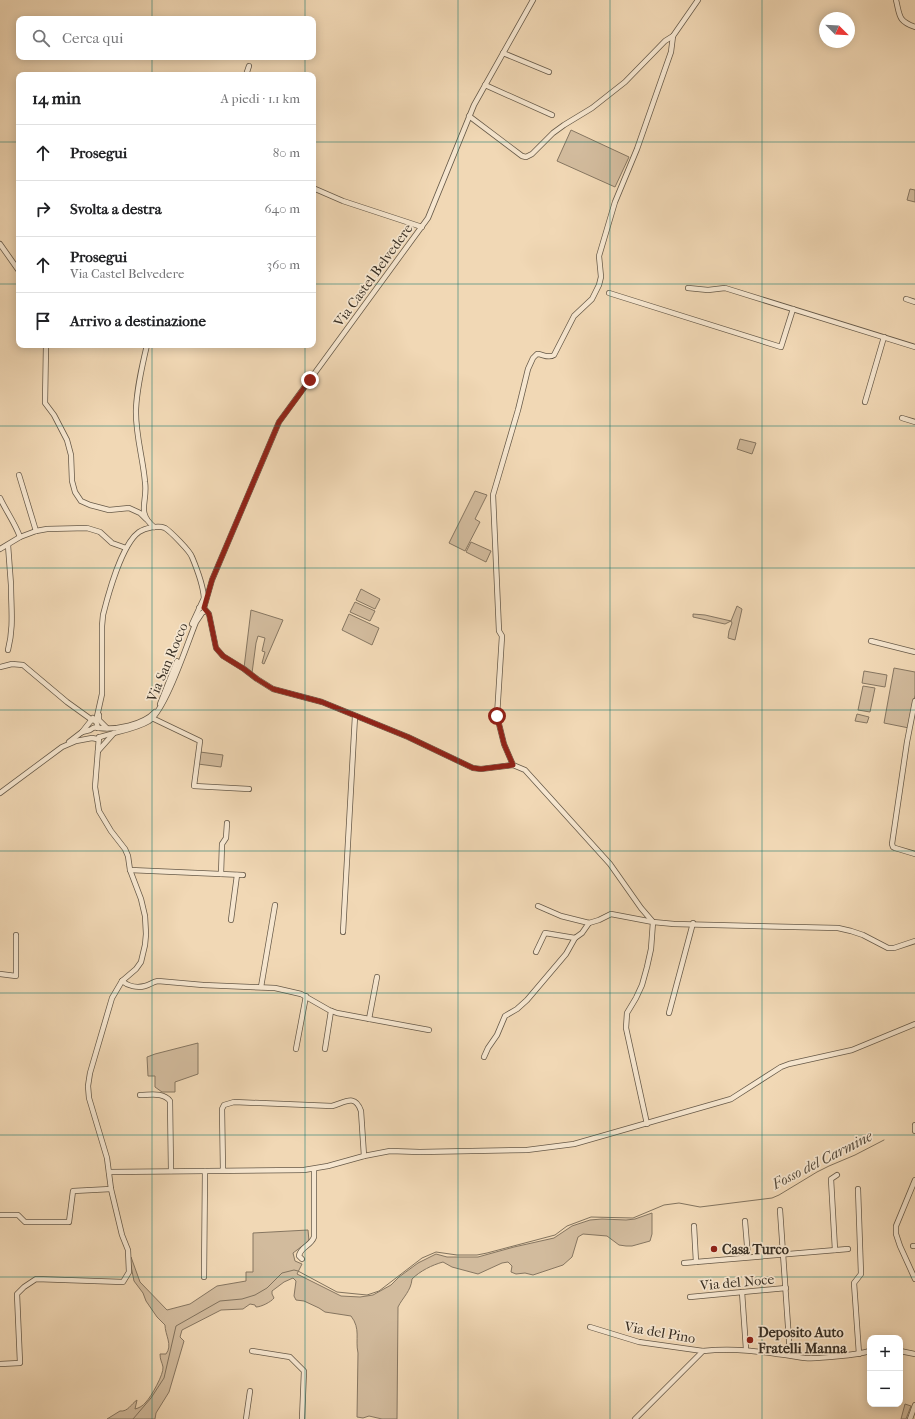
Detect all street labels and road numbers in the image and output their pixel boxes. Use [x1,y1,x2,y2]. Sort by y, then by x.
street label: Via Castel Belvedere [330,220,417,331]
street label: Via San Rocco [143,620,192,705]
street label: Via del Noce [698,1271,775,1294]
street label: Via del Pino [622,1318,697,1347]

